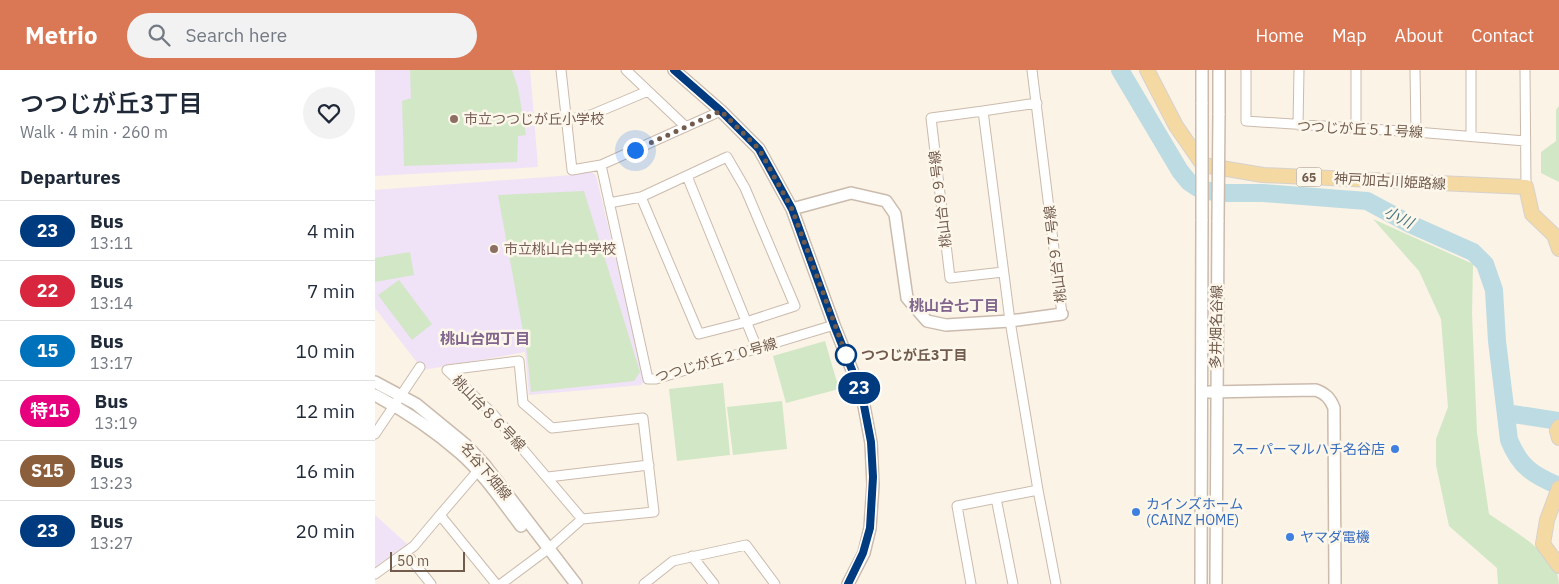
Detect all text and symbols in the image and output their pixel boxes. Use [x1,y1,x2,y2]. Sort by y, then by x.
search box [127,13,477,58]
text: Metrio [25,19,97,51]
icon: search [145,21,173,49]
text: Search here [185,23,287,47]
text: Home [1256,24,1304,47]
text: Map [1332,24,1367,47]
text: About [1395,24,1443,47]
text: Contact [1471,24,1534,47]
text: つつじが丘3丁目 [20,87,202,119]
button: heart [303,87,355,139]
place label: 市立つつじが丘小学校 [464,110,604,128]
marker: 市立つつじが丘小学校 [448,113,460,125]
street label: つつじが丘５１号線 [1297,117,1423,141]
text: Walk · 4 min · 260 m [20,122,168,142]
your location [623,138,648,163]
street label: 桃山台９９号線 [925,149,955,249]
text: Departures [20,165,120,189]
road number: 65 [1297,168,1321,186]
street label: 神戸加古川姫路線 [1334,169,1446,193]
water label: 小川 [1381,202,1418,233]
street label: 桃山台９７号線 [1040,204,1070,304]
text: Bus [90,209,124,233]
text: 23 [37,219,58,242]
text: 4 min [307,219,355,243]
text: 13:11 [90,233,133,253]
place label: 市立桃山台中学校 [504,240,616,258]
marker: 市立桃山台中学校 [488,243,500,255]
text: Bus [90,269,124,293]
text: 22 [37,279,58,302]
text: 7 min [307,279,355,303]
street label: 多井畑名谷線 [1206,285,1226,369]
text: 13:14 [90,293,133,313]
district label: 桃山台七丁目 [909,296,999,315]
text: Bus [90,329,124,353]
district label: 桃山台四丁目 [440,329,530,348]
street label: つつじが丘２０号線 [653,334,779,386]
text: 15 [37,339,58,362]
text: 10 min [296,339,355,363]
marker: つつじが丘3丁目 [835,344,857,366]
place label: つつじが丘3丁目 [861,346,967,364]
text: 13:17 [90,353,133,373]
street label: 桃山台８６号線 [448,372,530,454]
line badge: 23 [837,372,881,404]
text: 23 [848,376,870,399]
text: Bus [95,389,128,413]
text: 特15 [30,399,70,422]
text: 12 min [296,399,355,423]
text: 13:19 [95,413,138,433]
street label: 名谷下畑線 [457,438,515,504]
place label: スーパーマルハチ名谷店 [1231,440,1385,458]
marker: スーパーマルハチ名谷店 [1389,443,1401,455]
text: Bus [90,449,124,473]
text: S15 [31,459,64,482]
text: 16 min [296,459,355,483]
text: 13:23 [90,473,133,493]
place label: カインズホーム (CAINZ HOME) [1146,495,1243,529]
marker: カインズホーム (CAINZ HOME) [1130,506,1142,518]
text: Bus [90,509,124,533]
text: 23 [37,519,58,542]
text: 20 min [296,519,355,543]
place label: ヤマダ電機 [1300,528,1370,546]
marker: ヤマダ電機 [1284,531,1296,543]
text: 13:27 [90,533,133,553]
scale bar [390,549,465,572]
text: 50 m [397,552,429,570]

